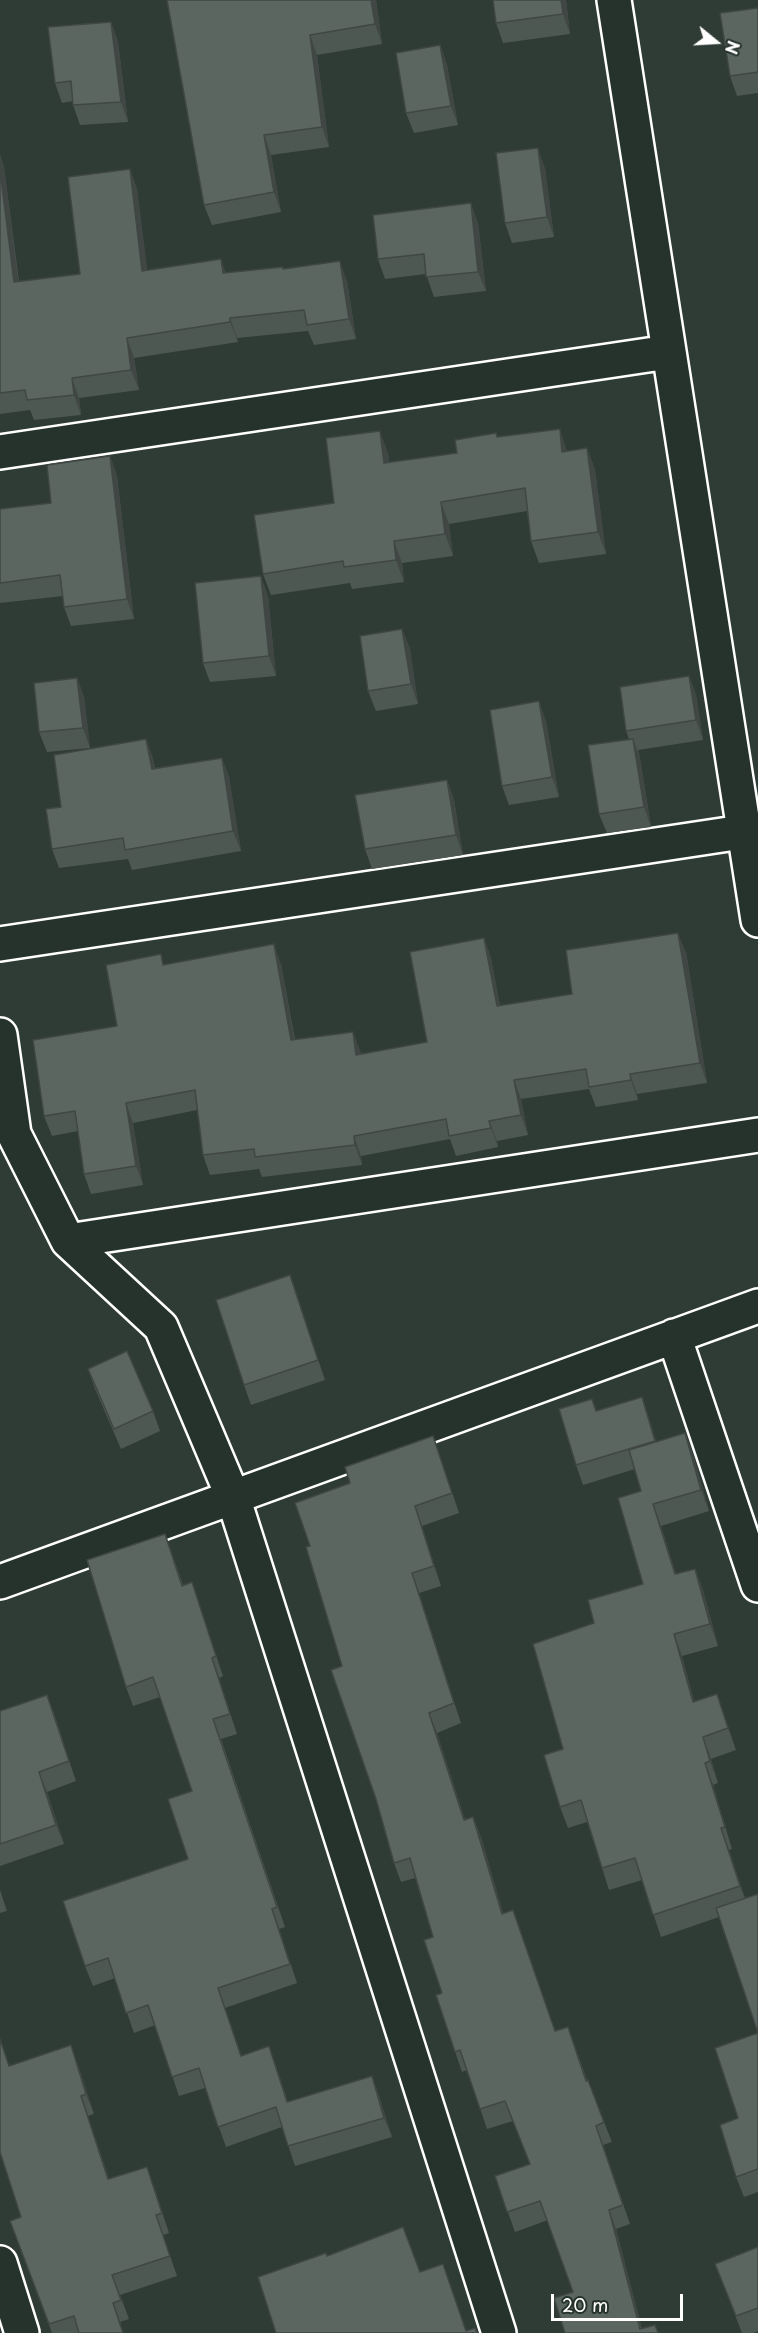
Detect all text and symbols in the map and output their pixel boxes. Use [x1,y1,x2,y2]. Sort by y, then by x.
north arrow [686,12,746,72]
text: N [720,38,746,57]
scale bar [554,2282,686,2320]
text: 20 m [562,2291,608,2318]

